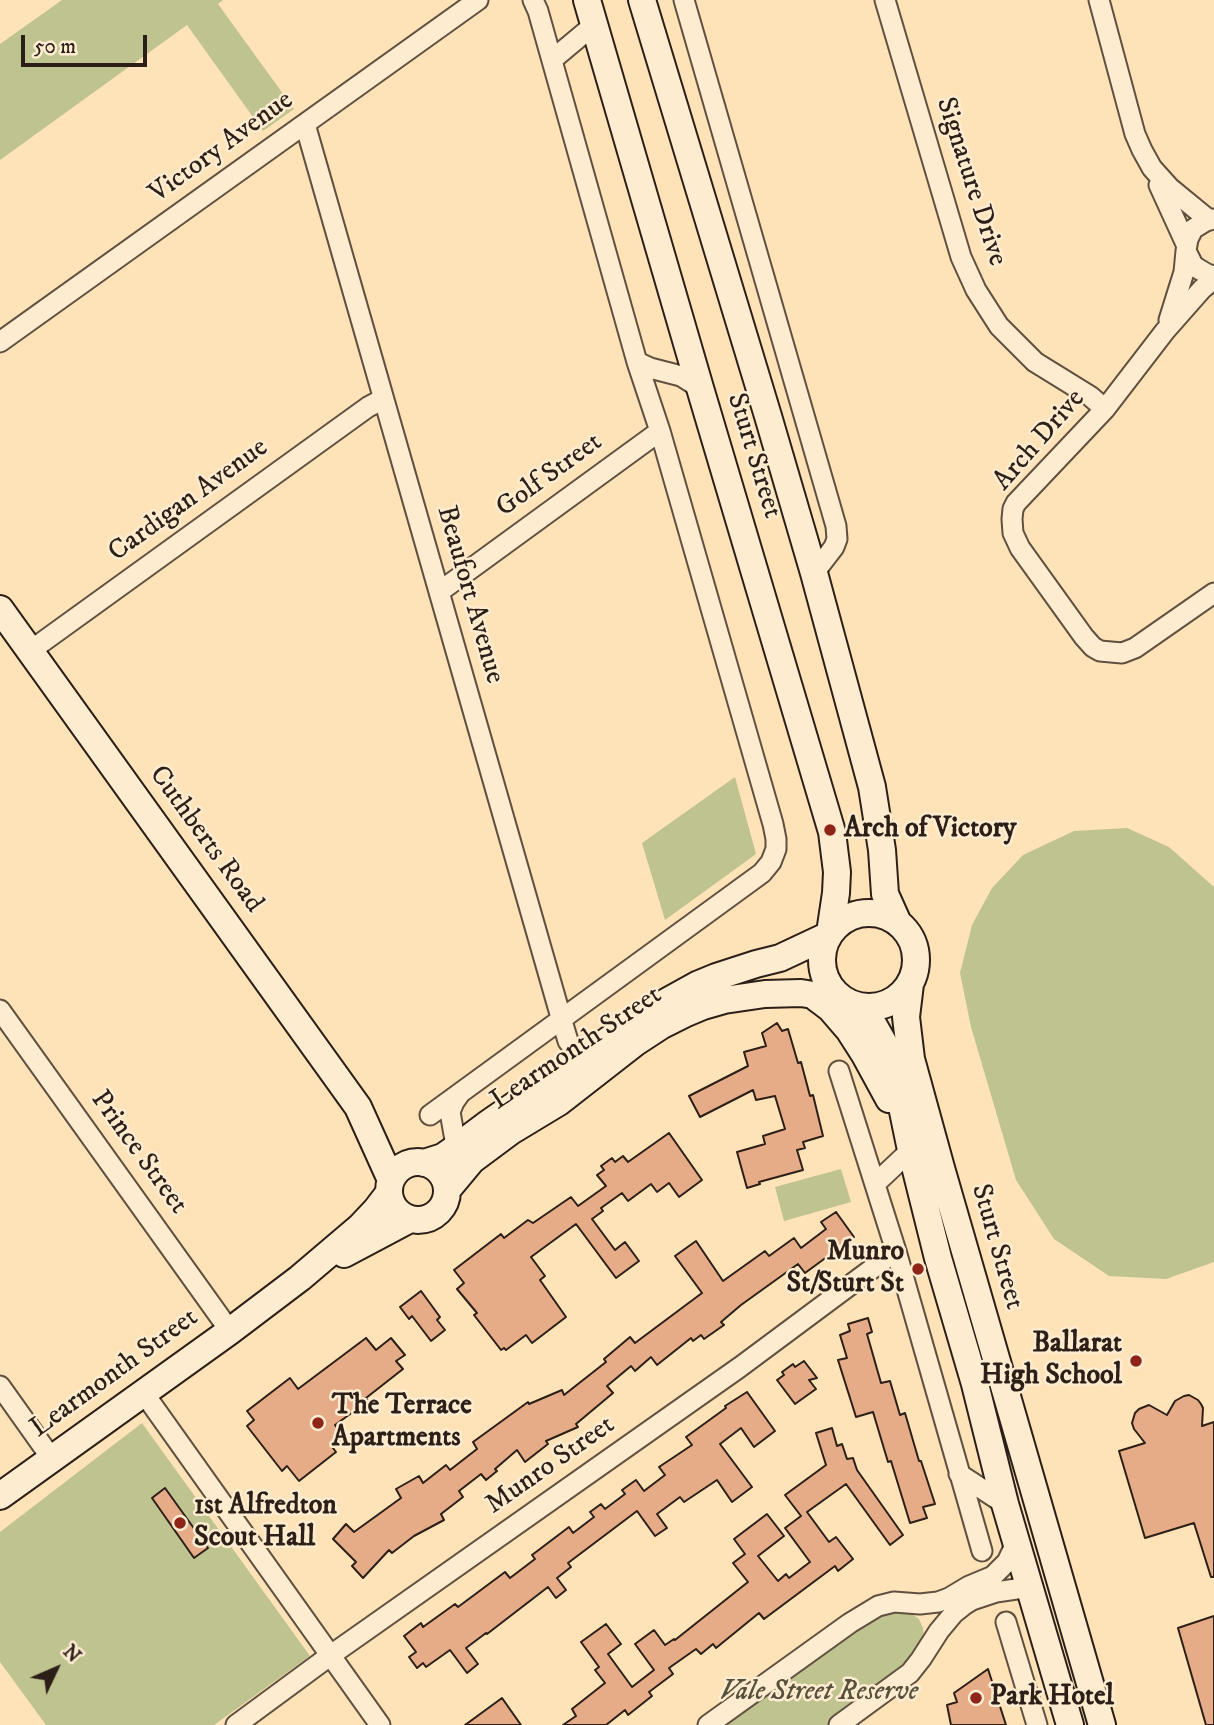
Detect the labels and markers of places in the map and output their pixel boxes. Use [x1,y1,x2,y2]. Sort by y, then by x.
place label: Arch of Victory [844,813,1016,847]
marker: Arch of Victory [822,822,838,838]
place label: Munro St/Sturt St [787,1236,904,1302]
marker: Munro St/Sturt St [910,1261,926,1277]
place label: Ballarat High School [980,1328,1122,1394]
marker: Ballarat High School [1128,1353,1144,1369]
place label: The Terrace Apartments [332,1390,472,1456]
marker: The Terrace Apartments [310,1415,326,1431]
place label: 1st Alfredton Scout Hall [194,1490,337,1556]
marker: 1st Alfredton Scout Hall [172,1515,188,1531]
place label: Park Hotel [990,1681,1114,1715]
marker: Park Hotel [968,1690,984,1706]

